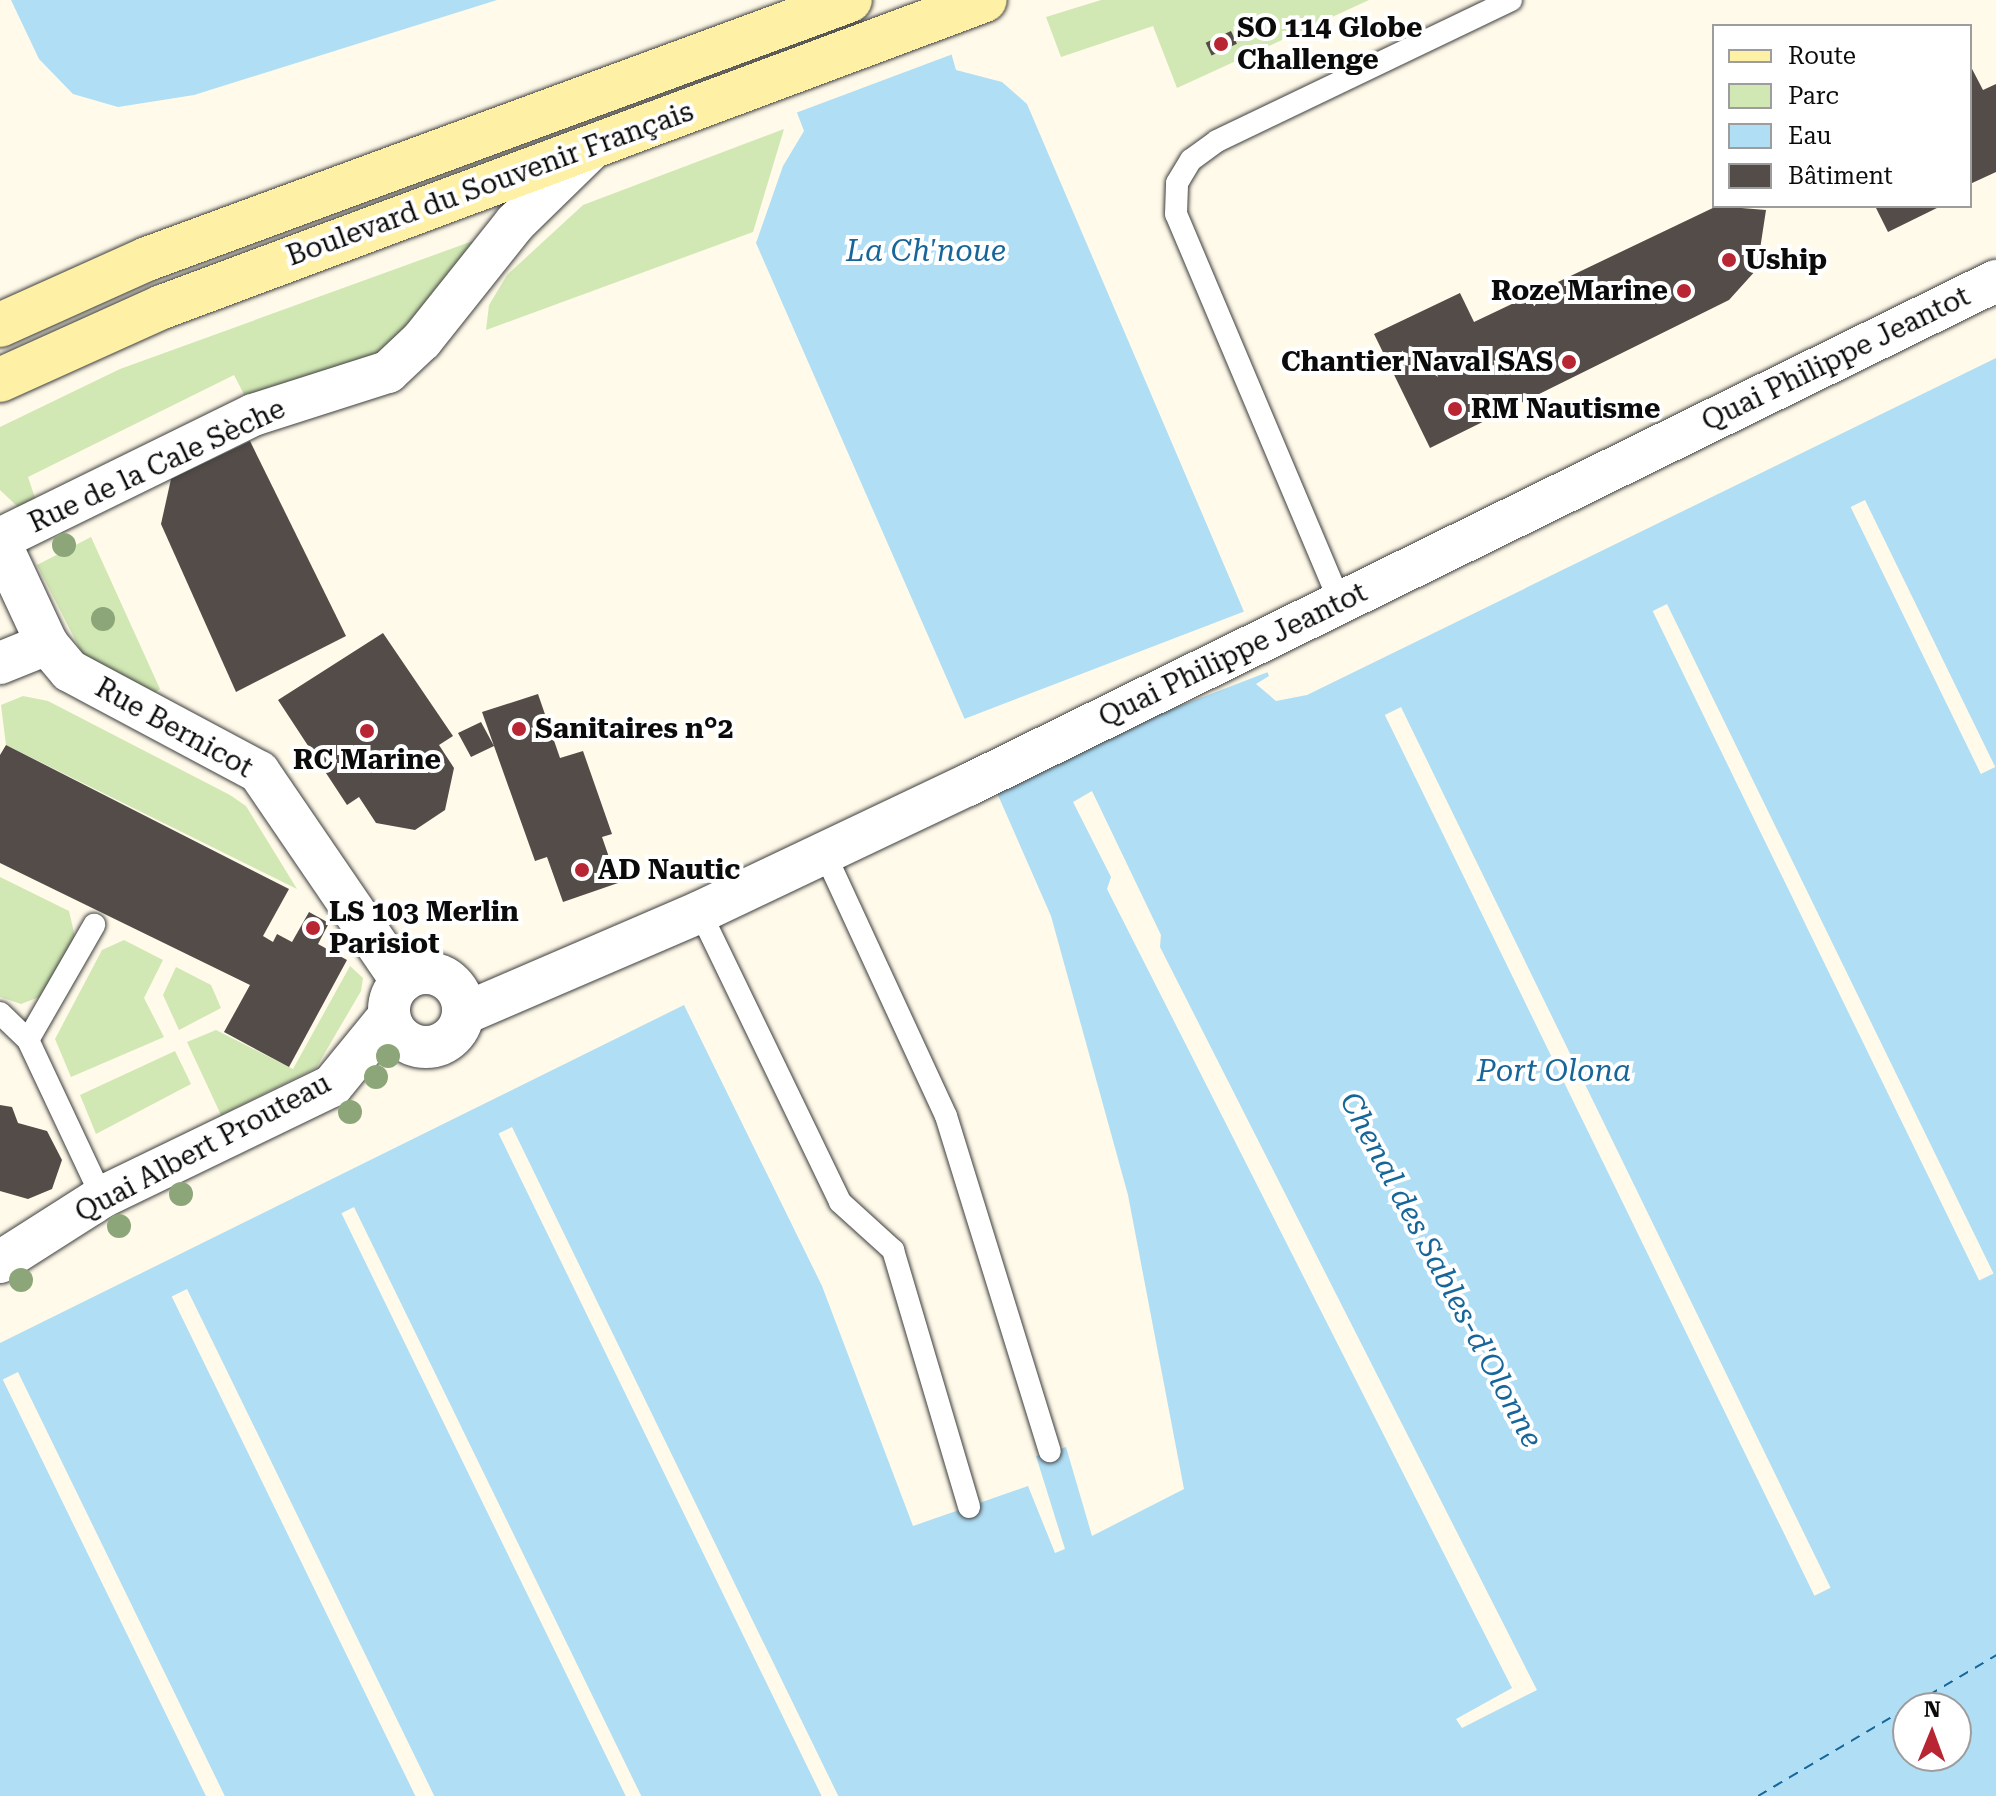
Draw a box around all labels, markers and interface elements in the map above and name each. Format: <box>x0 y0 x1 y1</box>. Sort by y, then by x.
place label: SO 114 Globe Challenge <box>1237 11 1423 77</box>
legend <box>1712 24 1972 208</box>
marker: SO 114 Globe Challenge <box>1212 35 1230 53</box>
text: Route <box>1788 42 1856 70</box>
text: Parc <box>1788 82 1839 110</box>
street label: Boulevard du Souvenir Français <box>282 95 698 273</box>
text: Eau <box>1788 122 1831 150</box>
text: Bâtiment <box>1788 162 1893 190</box>
water label: La Ch'noue <box>846 233 1006 269</box>
place label: Uship <box>1745 243 1827 277</box>
marker: Uship <box>1720 251 1738 269</box>
place label: Roze Marine <box>1491 274 1668 308</box>
street label: Quai Philippe Jeantot <box>1696 279 1976 439</box>
marker: Roze Marine <box>1675 282 1693 300</box>
place label: Chantier Naval SAS <box>1281 345 1553 379</box>
marker: Chantier Naval SAS <box>1560 353 1578 371</box>
street label: Rue de la Cale Sèche <box>23 392 291 540</box>
place label: RM Nautisme <box>1471 392 1660 426</box>
marker: RM Nautisme <box>1446 400 1464 418</box>
street label: Quai Philippe Jeantot <box>1093 575 1373 735</box>
street label: Rue Bernicot <box>89 671 259 785</box>
place label: Sanitaires n°2 <box>535 712 733 746</box>
marker: Sanitaires n°2 <box>510 720 528 738</box>
marker: RC Marine <box>358 722 376 740</box>
place label: RC Marine <box>293 743 441 777</box>
place label: AD Nautic <box>598 853 740 887</box>
marker: AD Nautic <box>573 861 591 879</box>
place label: LS 103 Merlin Parisiot <box>329 895 519 961</box>
marker: LS 103 Merlin Parisiot <box>304 919 322 937</box>
water label: Port Olona <box>1477 1053 1631 1089</box>
street label: Quai Albert Prouteau <box>70 1066 336 1230</box>
water label: Chenal des Sables-d'Olonne <box>1332 1086 1550 1454</box>
north arrow <box>1892 1692 1972 1772</box>
text: N <box>1924 1697 1941 1722</box>

